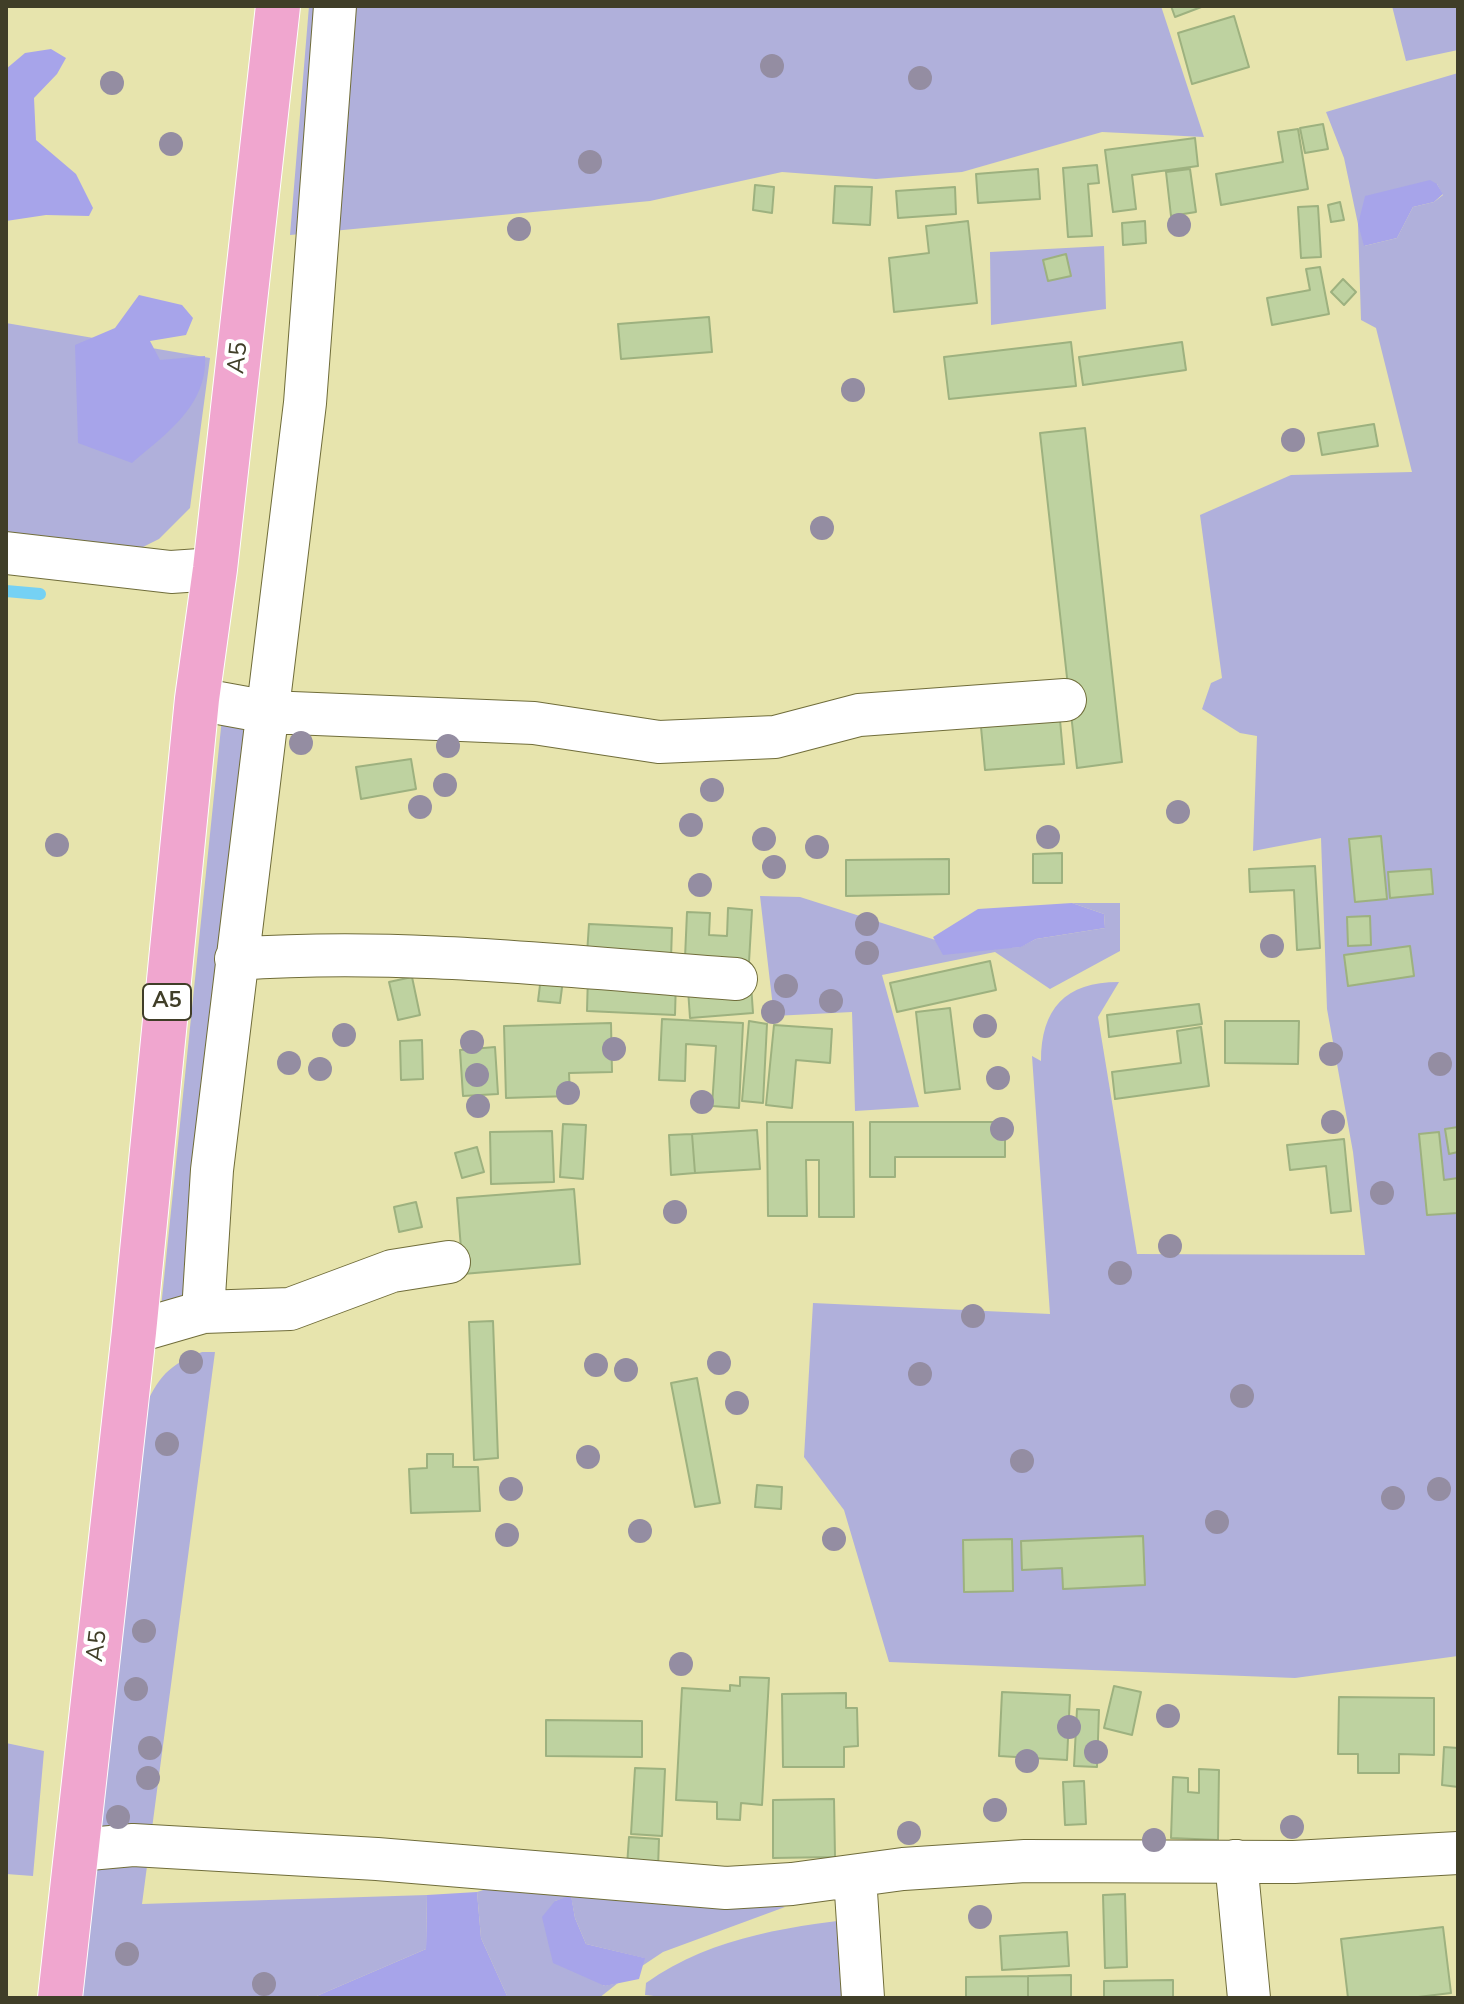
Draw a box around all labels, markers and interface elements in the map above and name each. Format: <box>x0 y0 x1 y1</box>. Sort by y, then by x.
street label: A5 <box>223 341 255 375</box>
road number: A5 <box>143 984 191 1020</box>
street label: A5 <box>82 1628 114 1664</box>

